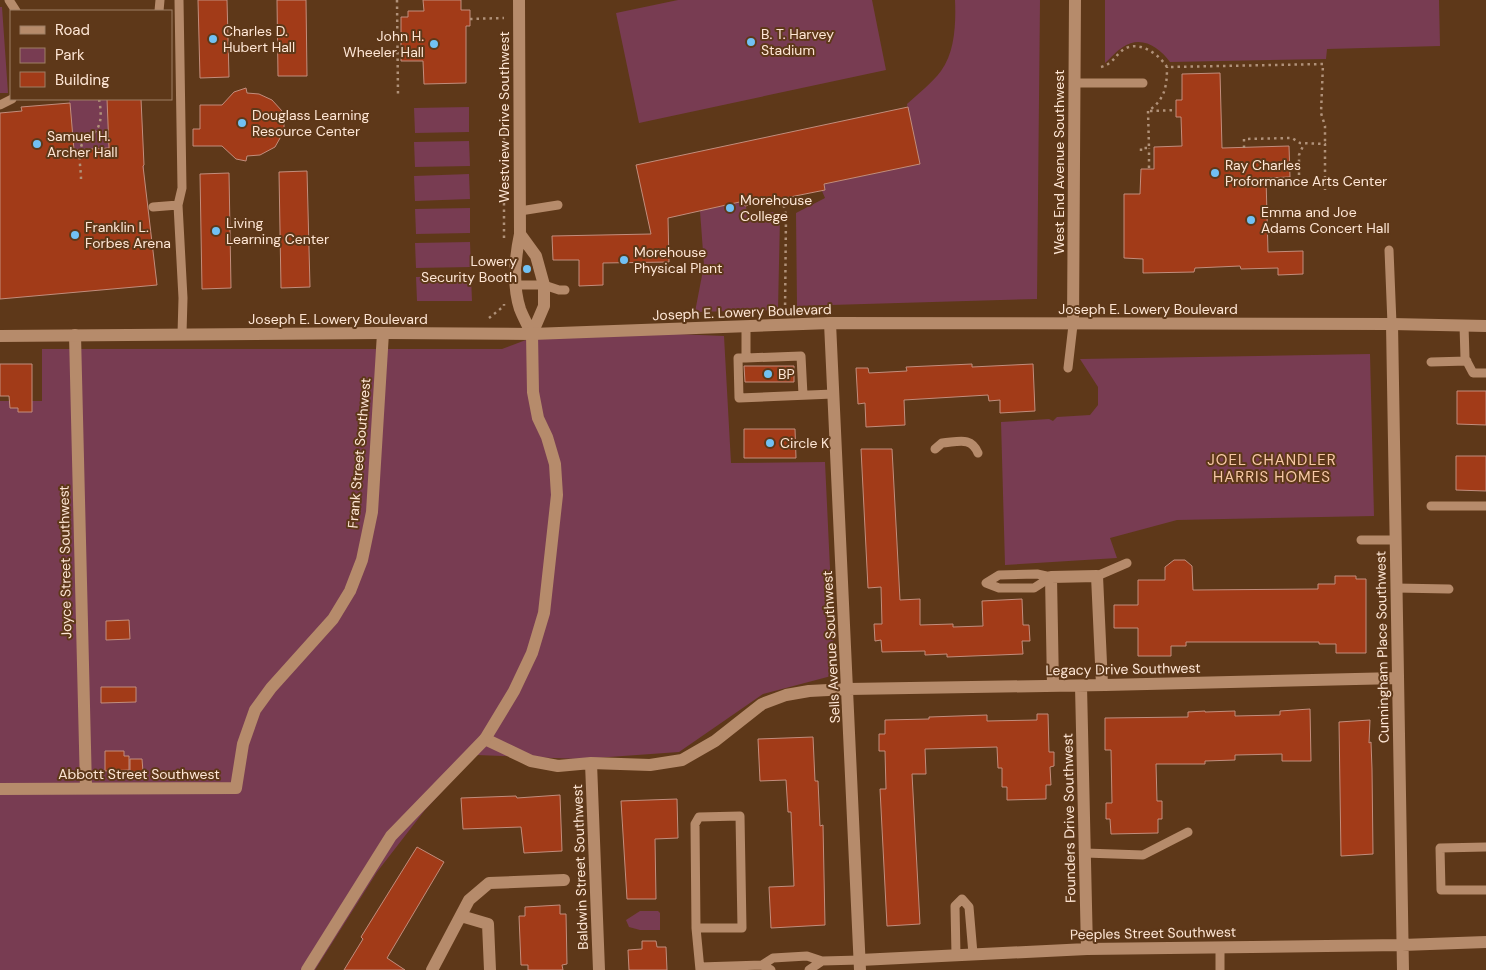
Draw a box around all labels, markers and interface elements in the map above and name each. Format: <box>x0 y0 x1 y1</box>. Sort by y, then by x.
legend <box>10 10 172 100</box>
text: Road <box>55 20 90 40</box>
place label: Charles D. Hubert Hall <box>223 22 295 56</box>
place label: B. T. Harvey Stadium <box>761 25 834 59</box>
place label: John H. Wheeler Hall <box>343 27 424 61</box>
street label: Westview Drive Southwest <box>495 31 513 203</box>
marker: Charles D. Hubert Hall <box>207 33 219 45</box>
marker: B. T. Harvey Stadium <box>745 36 757 48</box>
marker: John H. Wheeler Hall <box>428 38 440 50</box>
text: Park <box>55 45 85 65</box>
street label: West End Avenue Southwest <box>1050 69 1068 255</box>
text: Building <box>55 70 110 90</box>
place label: Douglass Learning Resource Center <box>252 106 370 140</box>
marker: Douglass Learning Resource Center <box>236 117 248 129</box>
place label: Samuel H. Archer Hall <box>47 127 118 161</box>
marker: Samuel H. Archer Hall <box>31 138 43 150</box>
place label: Ray Charles Proformance Arts Center <box>1225 156 1387 190</box>
marker: Ray Charles Proformance Arts Center <box>1209 167 1221 179</box>
place label: Morehouse College <box>740 191 812 225</box>
marker: Morehouse College <box>724 202 736 214</box>
place label: Emma and Joe Adams Concert Hall <box>1261 203 1390 237</box>
place label: Living Learning Center <box>226 214 329 248</box>
marker: Emma and Joe Adams Concert Hall <box>1245 214 1257 226</box>
place label: Franklin L. Forbes Arena <box>85 218 171 252</box>
marker: Living Learning Center <box>210 225 222 237</box>
marker: Franklin L. Forbes Arena <box>69 229 81 241</box>
place label: Morehouse Physical Plant <box>634 243 723 277</box>
place label: Lowery Security Booth <box>421 252 517 286</box>
marker: Morehouse Physical Plant <box>618 254 630 266</box>
marker: Lowery Security Booth <box>521 263 533 275</box>
street label: Joseph E. Lowery Boulevard <box>652 300 832 324</box>
street label: Joseph E. Lowery Boulevard <box>1058 300 1238 318</box>
street label: Joseph E. Lowery Boulevard <box>248 310 428 328</box>
place label: BP <box>778 365 795 383</box>
marker: BP <box>762 368 774 380</box>
street label: Frank Street Southwest <box>343 377 375 529</box>
place label: Circle K <box>780 434 829 452</box>
marker: Circle K <box>764 437 776 449</box>
district label: JOEL CHANDLER HARRIS HOMES <box>1207 450 1337 487</box>
street label: Joyce Street Southwest <box>55 485 75 639</box>
street label: Cunningham Place Southwest <box>1371 551 1393 743</box>
street label: Sells Avenue Southwest <box>818 570 844 724</box>
street label: Legacy Drive Southwest <box>1045 659 1201 679</box>
street label: Founders Drive Southwest <box>1059 733 1079 903</box>
street label: Abbott Street Southwest <box>58 765 220 783</box>
street label: Baldwin Street Southwest <box>568 784 592 950</box>
street label: Peeples Street Southwest <box>1070 923 1236 943</box>

